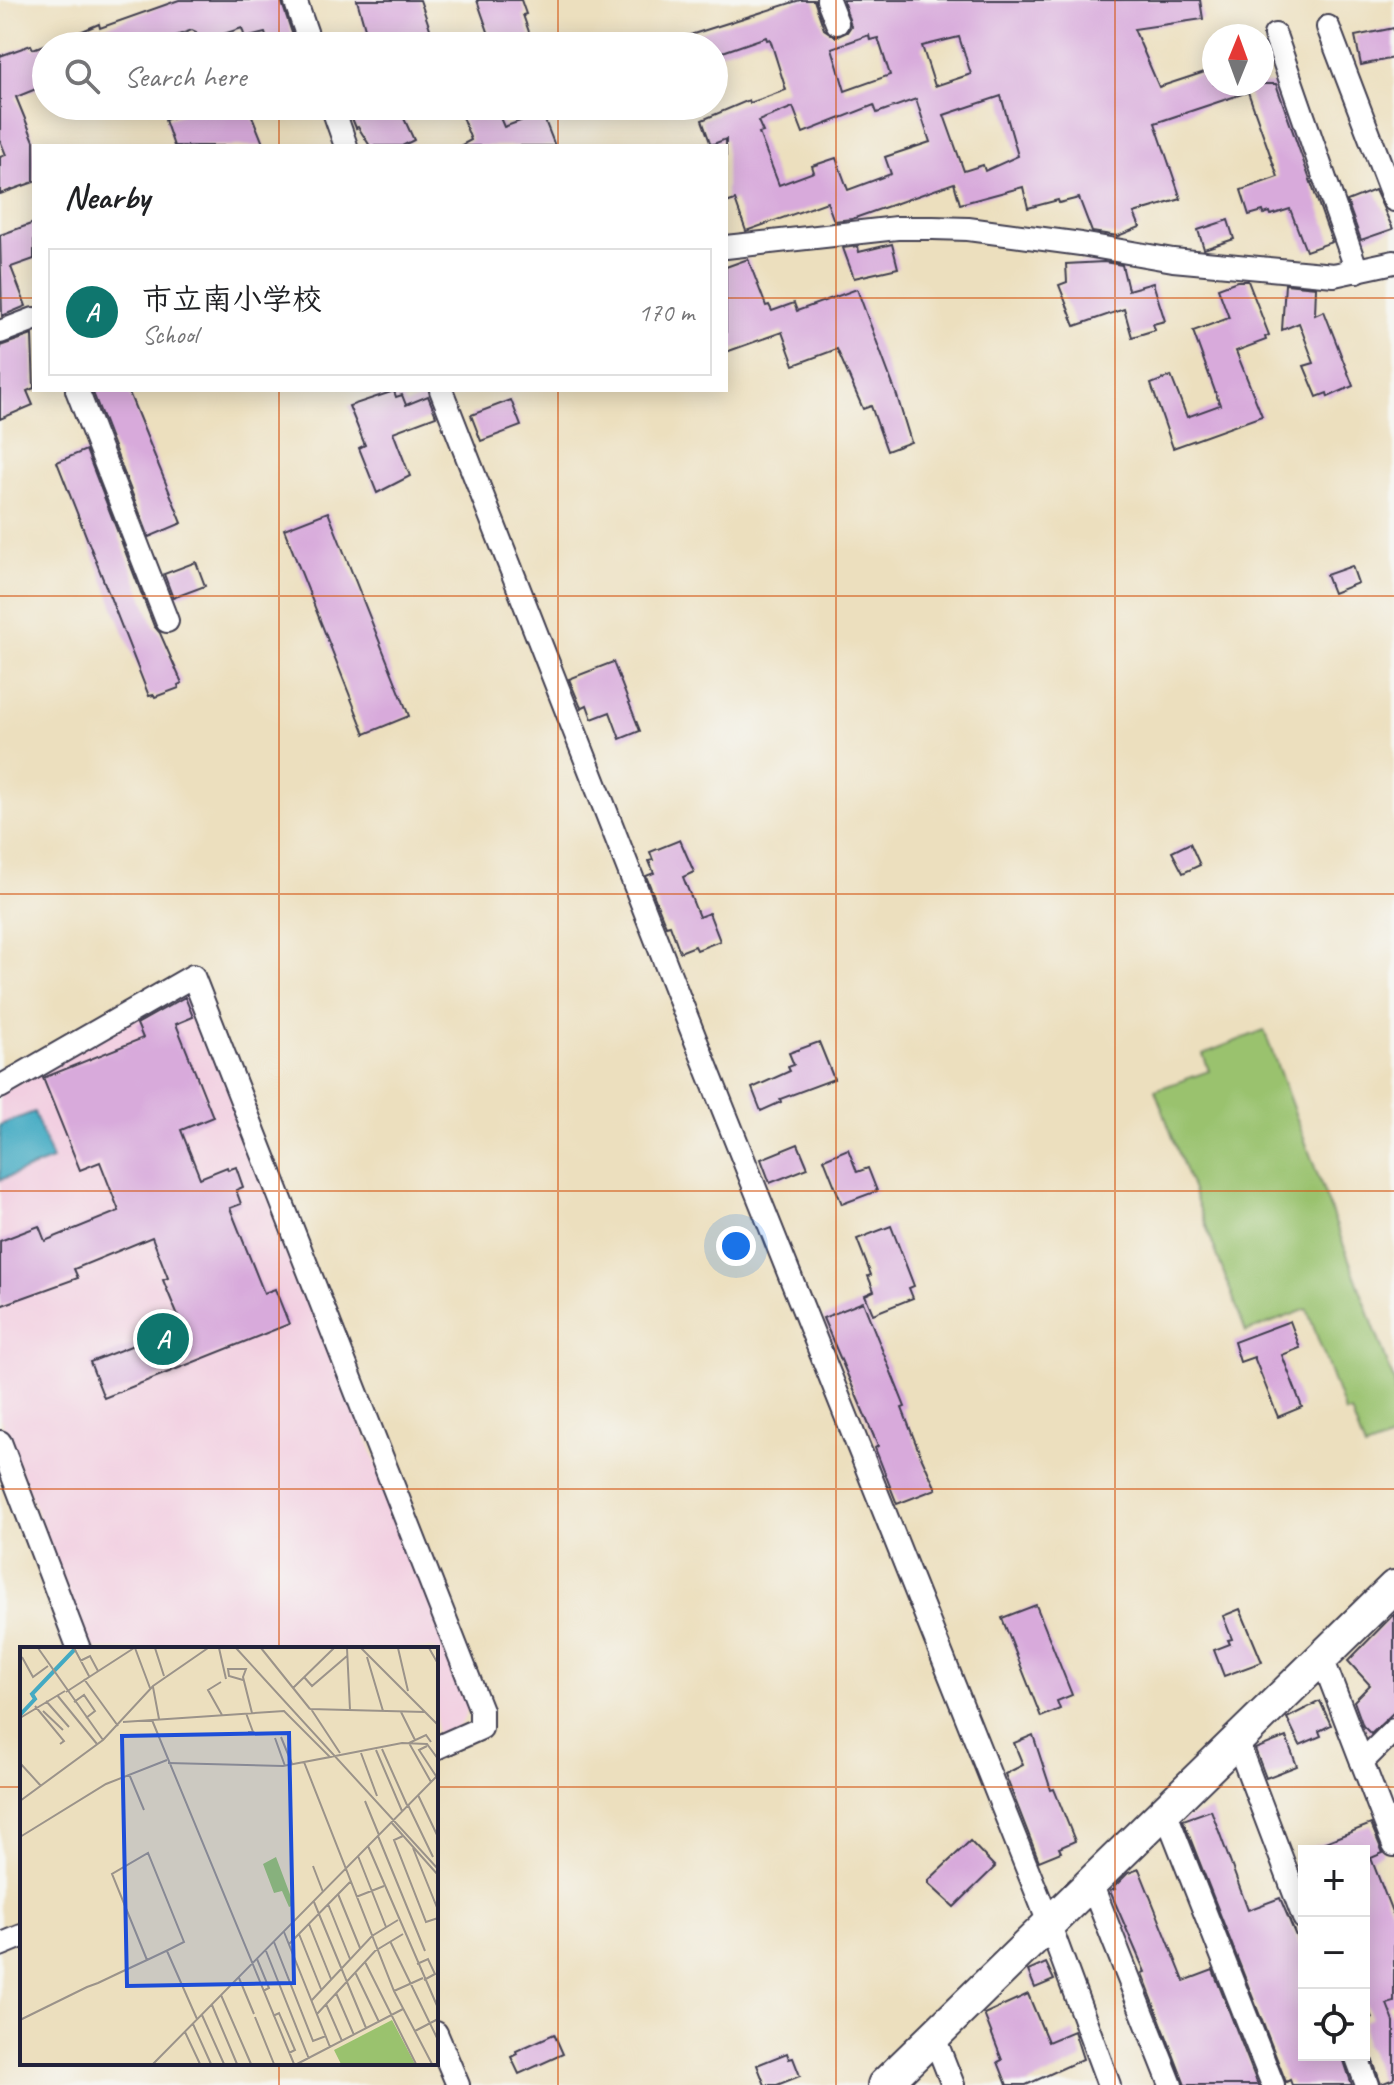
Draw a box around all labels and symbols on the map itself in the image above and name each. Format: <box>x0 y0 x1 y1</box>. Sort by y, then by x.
north arrow <box>1202 24 1274 96</box>
your location <box>716 1226 756 1266</box>
pin: A <box>137 1309 189 1369</box>
inset map <box>20 1647 438 2065</box>

